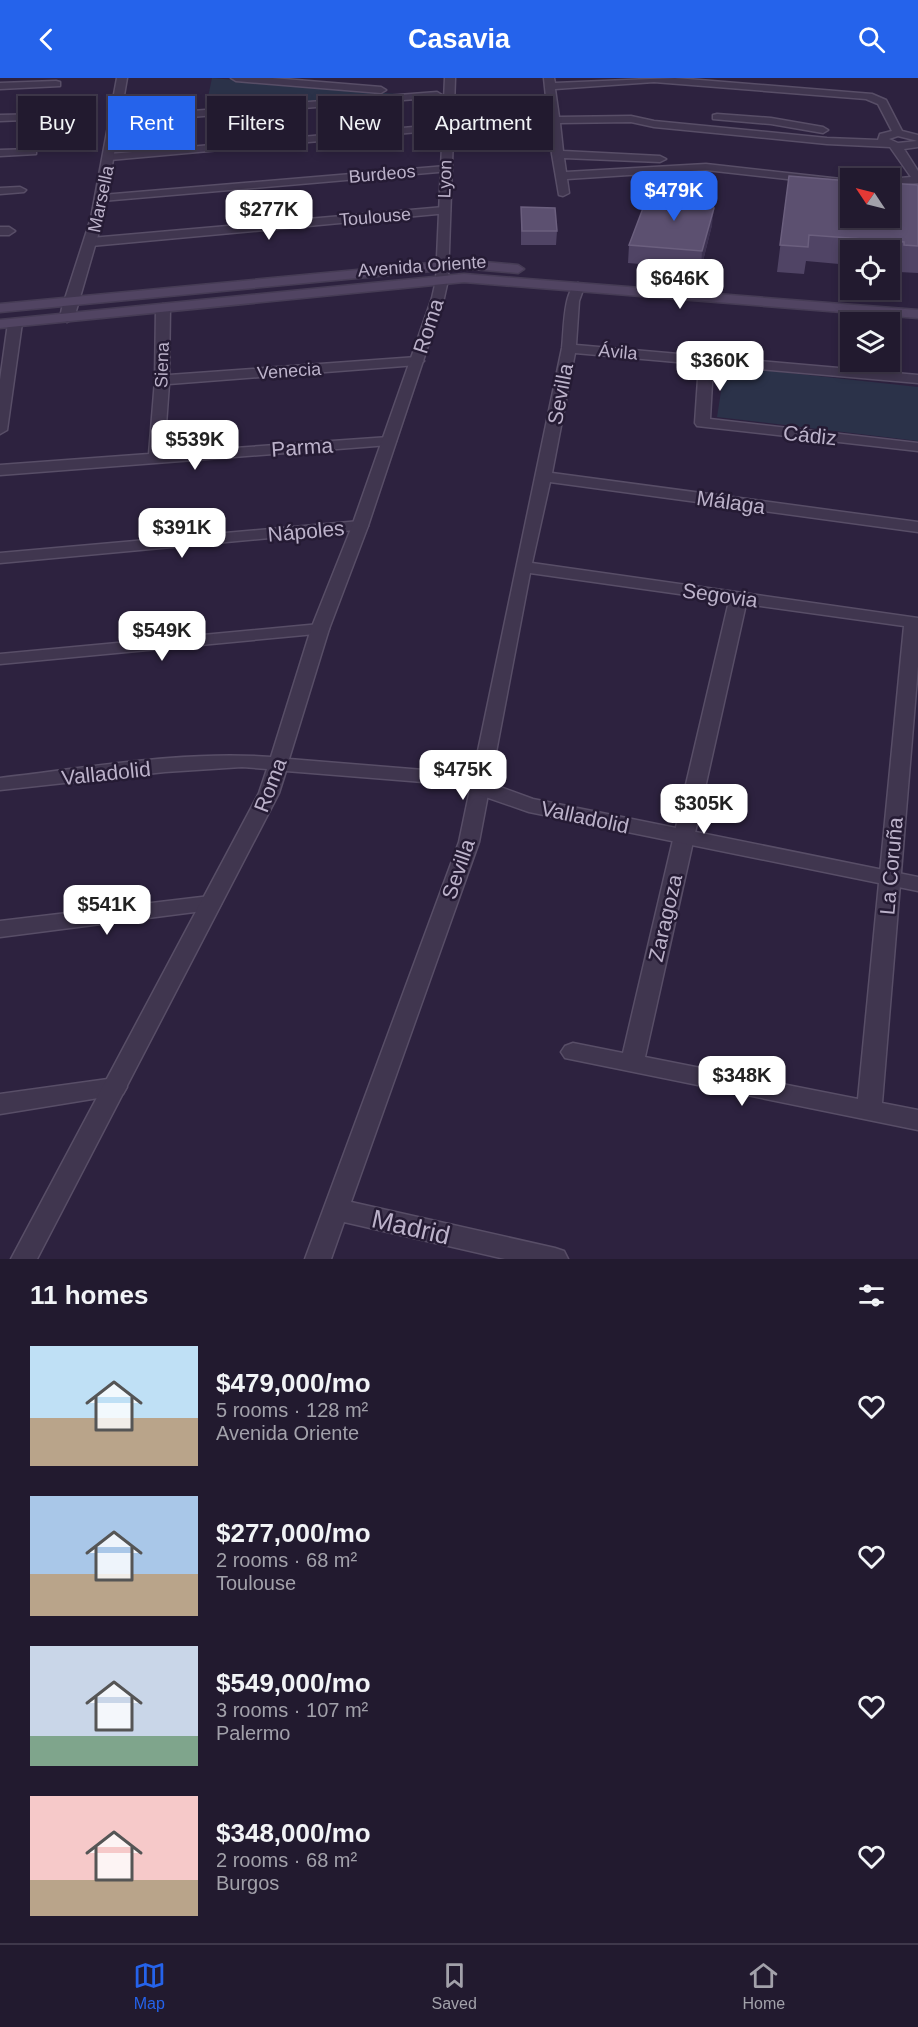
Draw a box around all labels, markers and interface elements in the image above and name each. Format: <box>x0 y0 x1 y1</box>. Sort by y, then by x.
icon: back <box>30 23 63 56</box>
icon: search <box>855 23 888 56</box>
text: Casavia <box>408 24 510 54</box>
chip: Buy <box>18 96 96 150</box>
chip: Rent <box>108 96 195 150</box>
chip: Filters <box>207 96 306 150</box>
chip: New <box>318 96 402 150</box>
chip: Apartment <box>414 96 553 150</box>
street label: Lyon <box>434 159 456 199</box>
street label: Burdeos <box>348 161 416 187</box>
street label: Marsella <box>84 163 118 234</box>
north arrow <box>840 168 900 228</box>
map controls <box>840 168 900 372</box>
pin: $479K <box>632 171 716 222</box>
text: $479K <box>645 179 703 201</box>
pin: $277K <box>227 190 311 241</box>
text: $277K <box>240 198 298 220</box>
street label: Toulouse <box>338 204 412 230</box>
button: locate <box>840 240 900 300</box>
street label: Avenida Oriente <box>357 252 487 280</box>
pin: $646K <box>638 259 722 310</box>
text: $646K <box>651 267 709 289</box>
street label: Roma <box>408 296 448 356</box>
button: layers <box>840 312 900 372</box>
street label: Ávila <box>598 340 639 364</box>
street label: Siena <box>151 341 173 388</box>
pin: $360K <box>678 341 762 392</box>
text: $360K <box>691 349 749 371</box>
street label: Venecia <box>256 359 323 383</box>
street label: Sevilla <box>543 361 577 427</box>
pin: $539K <box>153 420 237 471</box>
street label: Cádiz <box>782 421 838 449</box>
text: $539K <box>166 428 224 450</box>
street label: Parma <box>270 433 334 461</box>
street label: Málaga <box>695 486 767 518</box>
pin: $391K <box>140 508 224 559</box>
text: $391K <box>153 516 211 538</box>
street label: Nápoles <box>267 516 345 546</box>
street label: Segovia <box>681 578 759 612</box>
pin: $549K <box>120 611 204 662</box>
text: $549K <box>133 619 191 641</box>
pin: $475K <box>421 750 505 801</box>
street label: Roma <box>249 754 291 815</box>
street label: Valladolid <box>60 757 152 789</box>
text: $475K <box>434 758 492 780</box>
pin: $305K <box>662 784 746 835</box>
text: $305K <box>675 792 733 814</box>
street label: Valladolid <box>539 796 631 838</box>
street label: La Coruña <box>875 816 907 916</box>
street label: Sevilla <box>437 836 479 902</box>
street label: Zaragoza <box>644 872 686 964</box>
pin: $541K <box>65 885 149 936</box>
text: $541K <box>78 893 136 915</box>
pin: $348K <box>700 1056 784 1107</box>
text: $348K <box>713 1064 771 1086</box>
street label: Madrid <box>369 1203 453 1251</box>
icon: filters <box>855 1279 888 1312</box>
text: 11 homes <box>30 1280 149 1310</box>
text: $479,000/mo <box>216 1368 371 1398</box>
icon: home <box>78 1370 150 1442</box>
icon: heart <box>855 1390 888 1423</box>
text: 5 rooms · 128 m² <box>216 1399 368 1421</box>
text: Avenida Oriente <box>216 1422 359 1444</box>
text: $277,000/mo <box>216 1518 371 1548</box>
icon: home <box>78 1520 150 1592</box>
icon: heart <box>855 1540 888 1573</box>
text: 2 rooms · 68 m² <box>216 1549 357 1571</box>
text: Toulouse <box>216 1572 296 1594</box>
text: $549,000/mo <box>216 1668 371 1698</box>
icon: home <box>78 1670 150 1742</box>
icon: heart <box>855 1690 888 1723</box>
text: 3 rooms · 107 m² <box>216 1699 368 1721</box>
text: Palermo <box>216 1722 290 1744</box>
text: $348,000/mo <box>216 1818 371 1848</box>
icon: home <box>78 1820 150 1892</box>
icon: heart <box>855 1840 888 1873</box>
text: 2 rooms · 68 m² <box>216 1849 357 1871</box>
text: Burgos <box>216 1872 279 1894</box>
tab: Map <box>133 1959 166 2013</box>
tab: Saved <box>431 1959 477 2013</box>
tab: Home <box>742 1959 785 2013</box>

